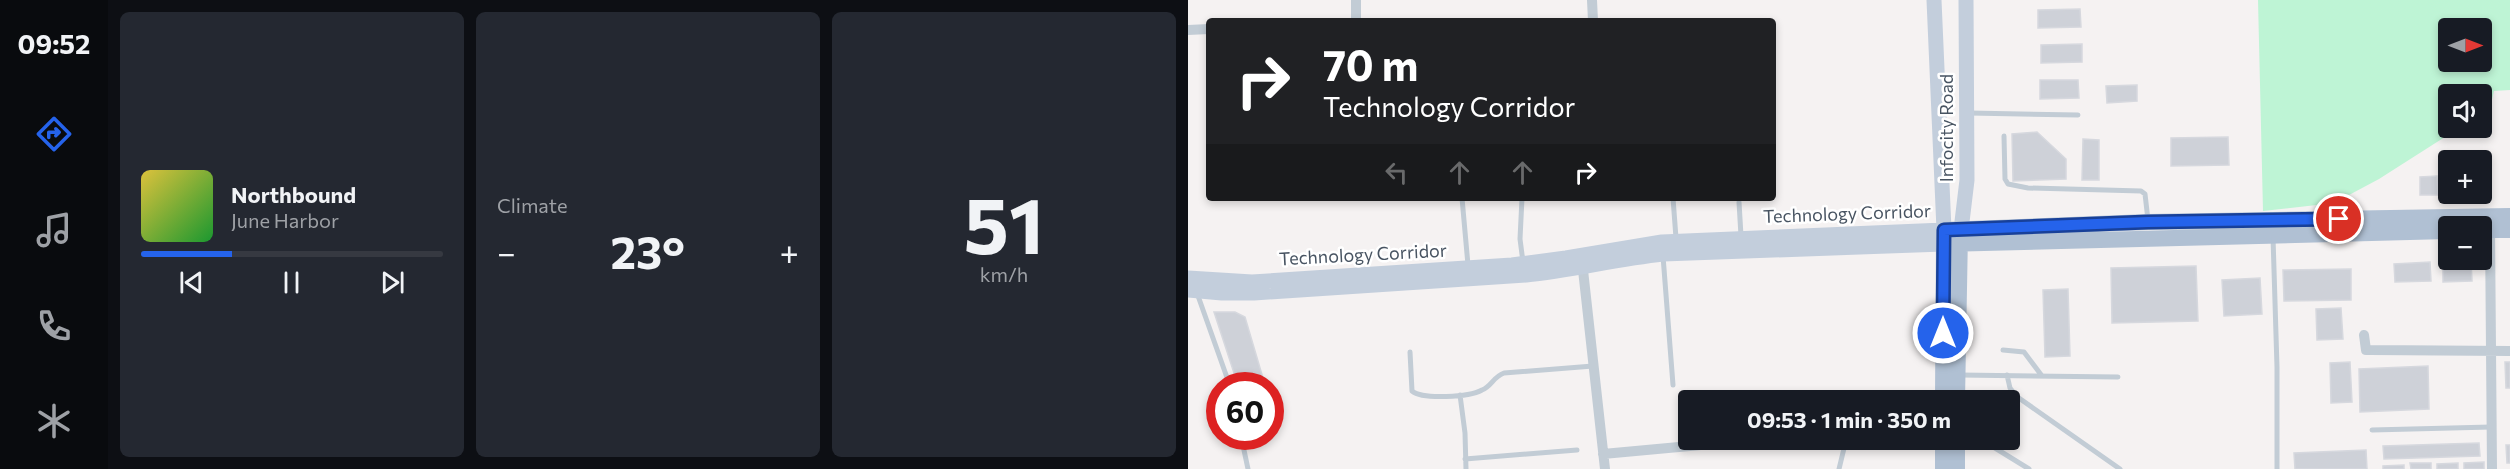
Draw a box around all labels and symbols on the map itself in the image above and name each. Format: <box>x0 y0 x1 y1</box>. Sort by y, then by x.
north arrow <box>2438 18 2492 72</box>
street label: Infocity Road <box>1935 74 1957 182</box>
pin <box>2313 193 2364 244</box>
street label: Technology Corridor <box>1763 199 1931 227</box>
street label: Technology Corridor <box>1278 239 1448 269</box>
position arrow <box>1911 301 1975 365</box>
speed limit sign: 60 <box>1206 372 1284 450</box>

